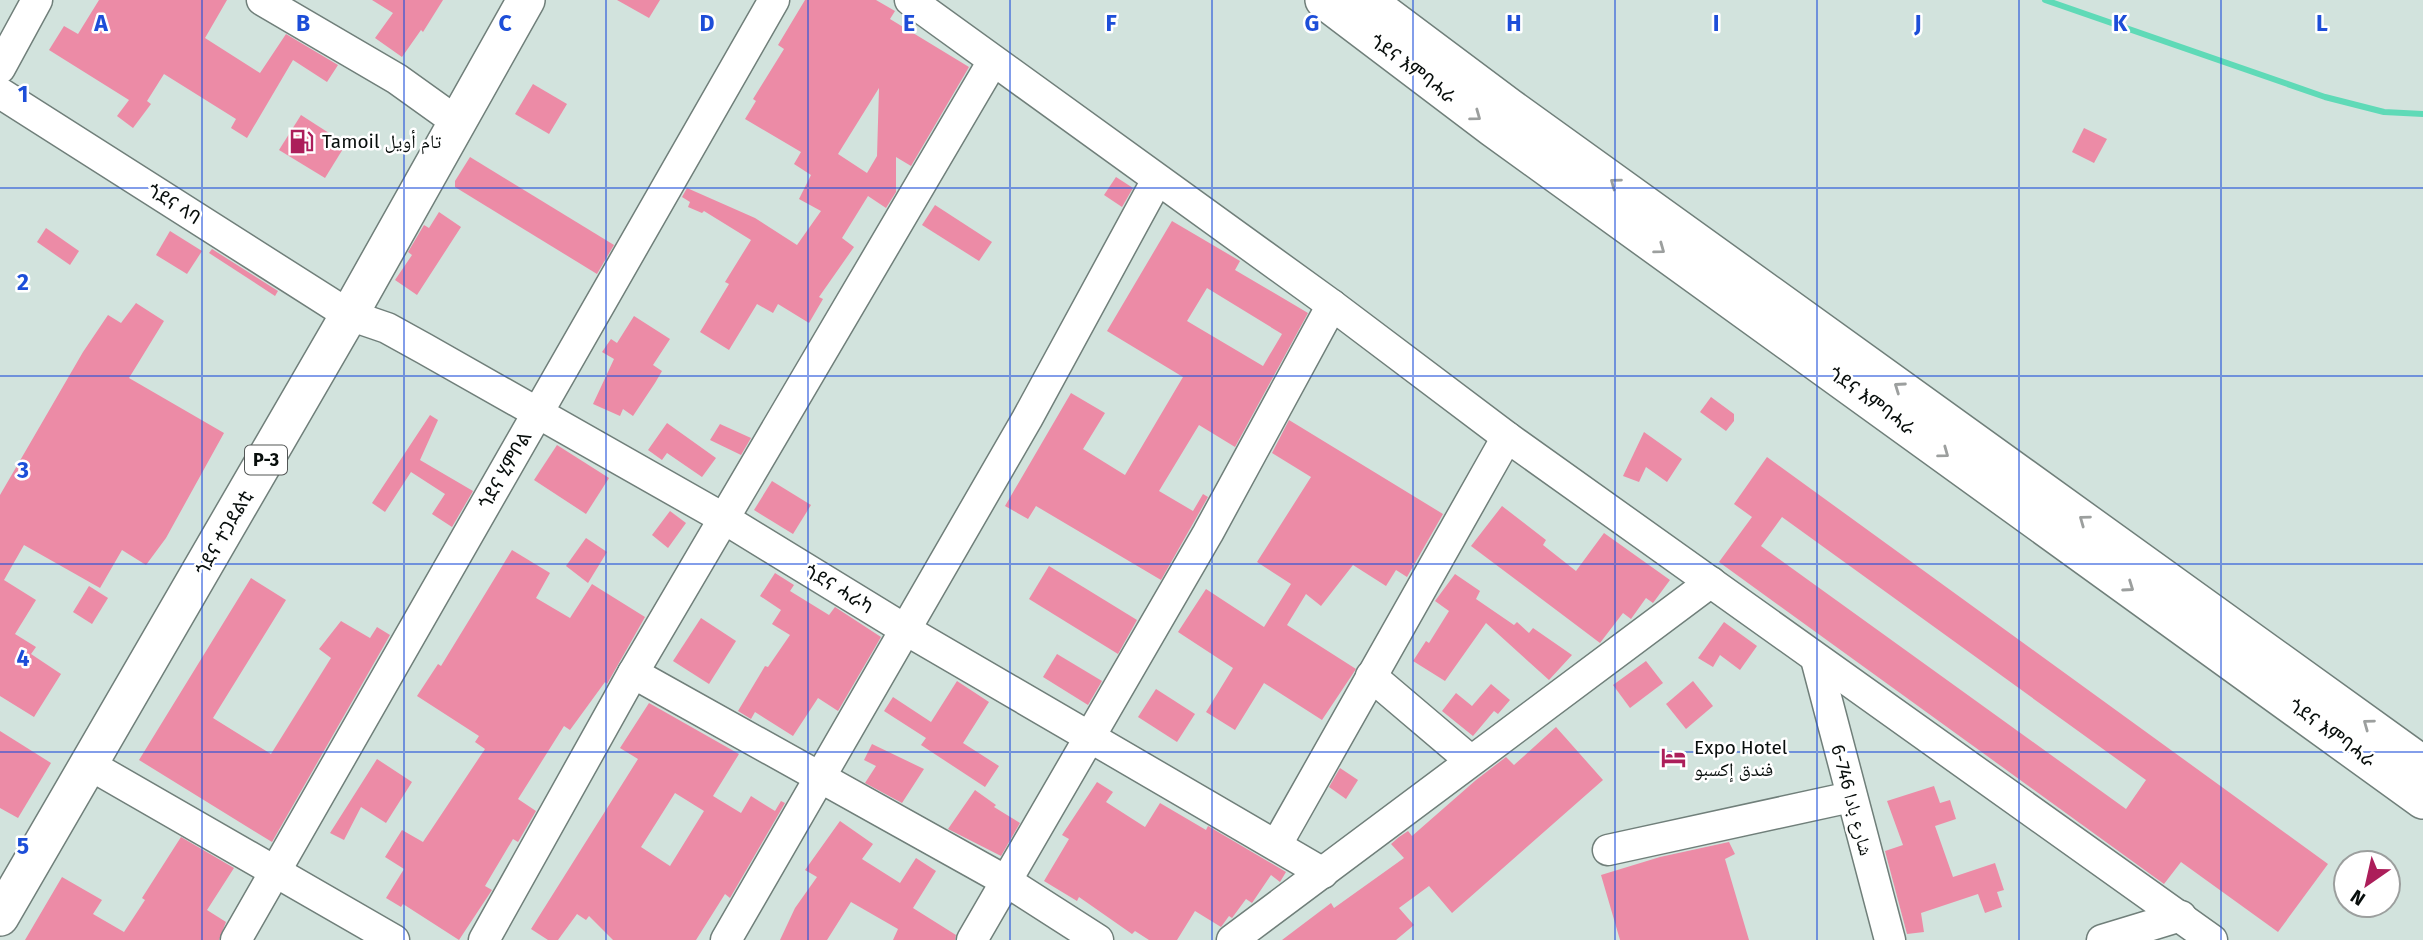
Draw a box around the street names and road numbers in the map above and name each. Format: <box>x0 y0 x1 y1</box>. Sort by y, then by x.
street label: ጎደና እምባሓራ <box>1366 29 1461 109</box>
street label: ጎደና ላባ <box>143 179 205 229</box>
street label: ጎደና እምባሓራ <box>1824 362 1920 440</box>
street label: ጎደና ሂምቦል <box>474 427 537 513</box>
road number: P-3 <box>245 446 287 474</box>
street label: ጎደና ተጋደልቲ <box>191 486 258 579</box>
street label: ጎደና ሓራካ <box>801 560 877 618</box>
street label: ጎደና እምባሓራ <box>2284 694 2380 772</box>
street label: شارع بادا 746-6 <box>1826 742 1878 858</box>

